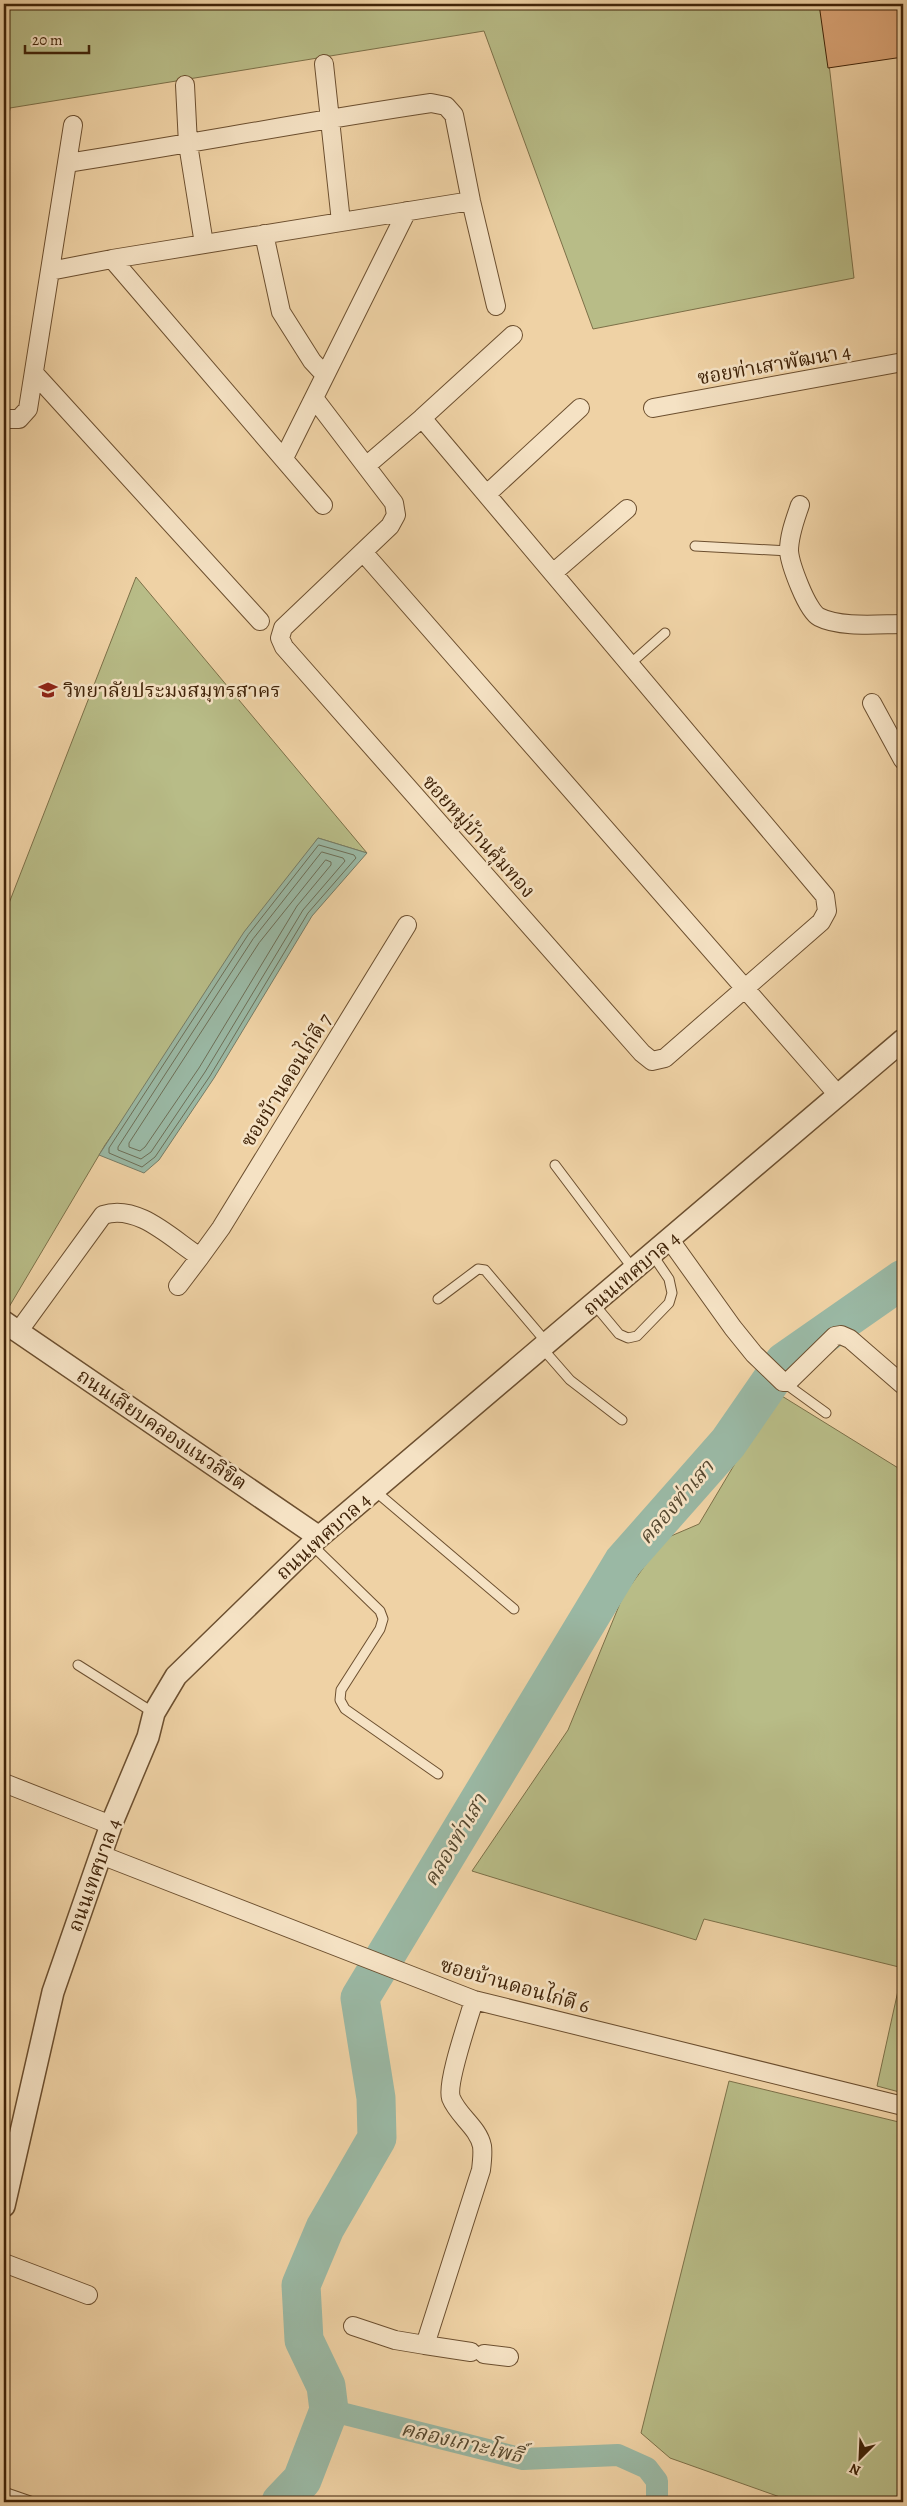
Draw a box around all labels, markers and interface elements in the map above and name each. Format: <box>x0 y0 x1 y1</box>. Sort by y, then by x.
scale bar <box>25 22 89 54</box>
text: 20 m <box>32 30 63 50</box>
street label: ซอยท่าเสาพัฒนา 4 <box>695 338 853 391</box>
place label: วิทยาลัยประมงสมุทรสาคร <box>63 677 280 704</box>
school or university icon: วิทยาลัยประมงสมุทรสาคร <box>37 679 59 701</box>
street label: ซอยหมู่บ้านคุ้มทอง <box>416 769 541 904</box>
street label: ซอยบ้านดอนไก่ดี 7 <box>234 1008 339 1152</box>
street label: ถนนเทศบาล 4 <box>577 1225 686 1322</box>
street label: ถนนเลียบคลองแนวลิขิต <box>71 1362 252 1497</box>
water label: คลองท่าเสา <box>632 1453 721 1550</box>
street label: ถนนเทศบาล 4 <box>270 1487 377 1586</box>
water label: คลองท่าเสา <box>416 1788 494 1891</box>
street label: ถนนเทศบาล 4 <box>61 1815 127 1936</box>
street label: ซอยบ้านดอนไก่ดี 6 <box>437 1951 593 2020</box>
water label: คลองเกาะโพธิ์ <box>398 2413 533 2471</box>
north arrow <box>834 2434 884 2484</box>
text: N <box>846 2459 863 2480</box>

